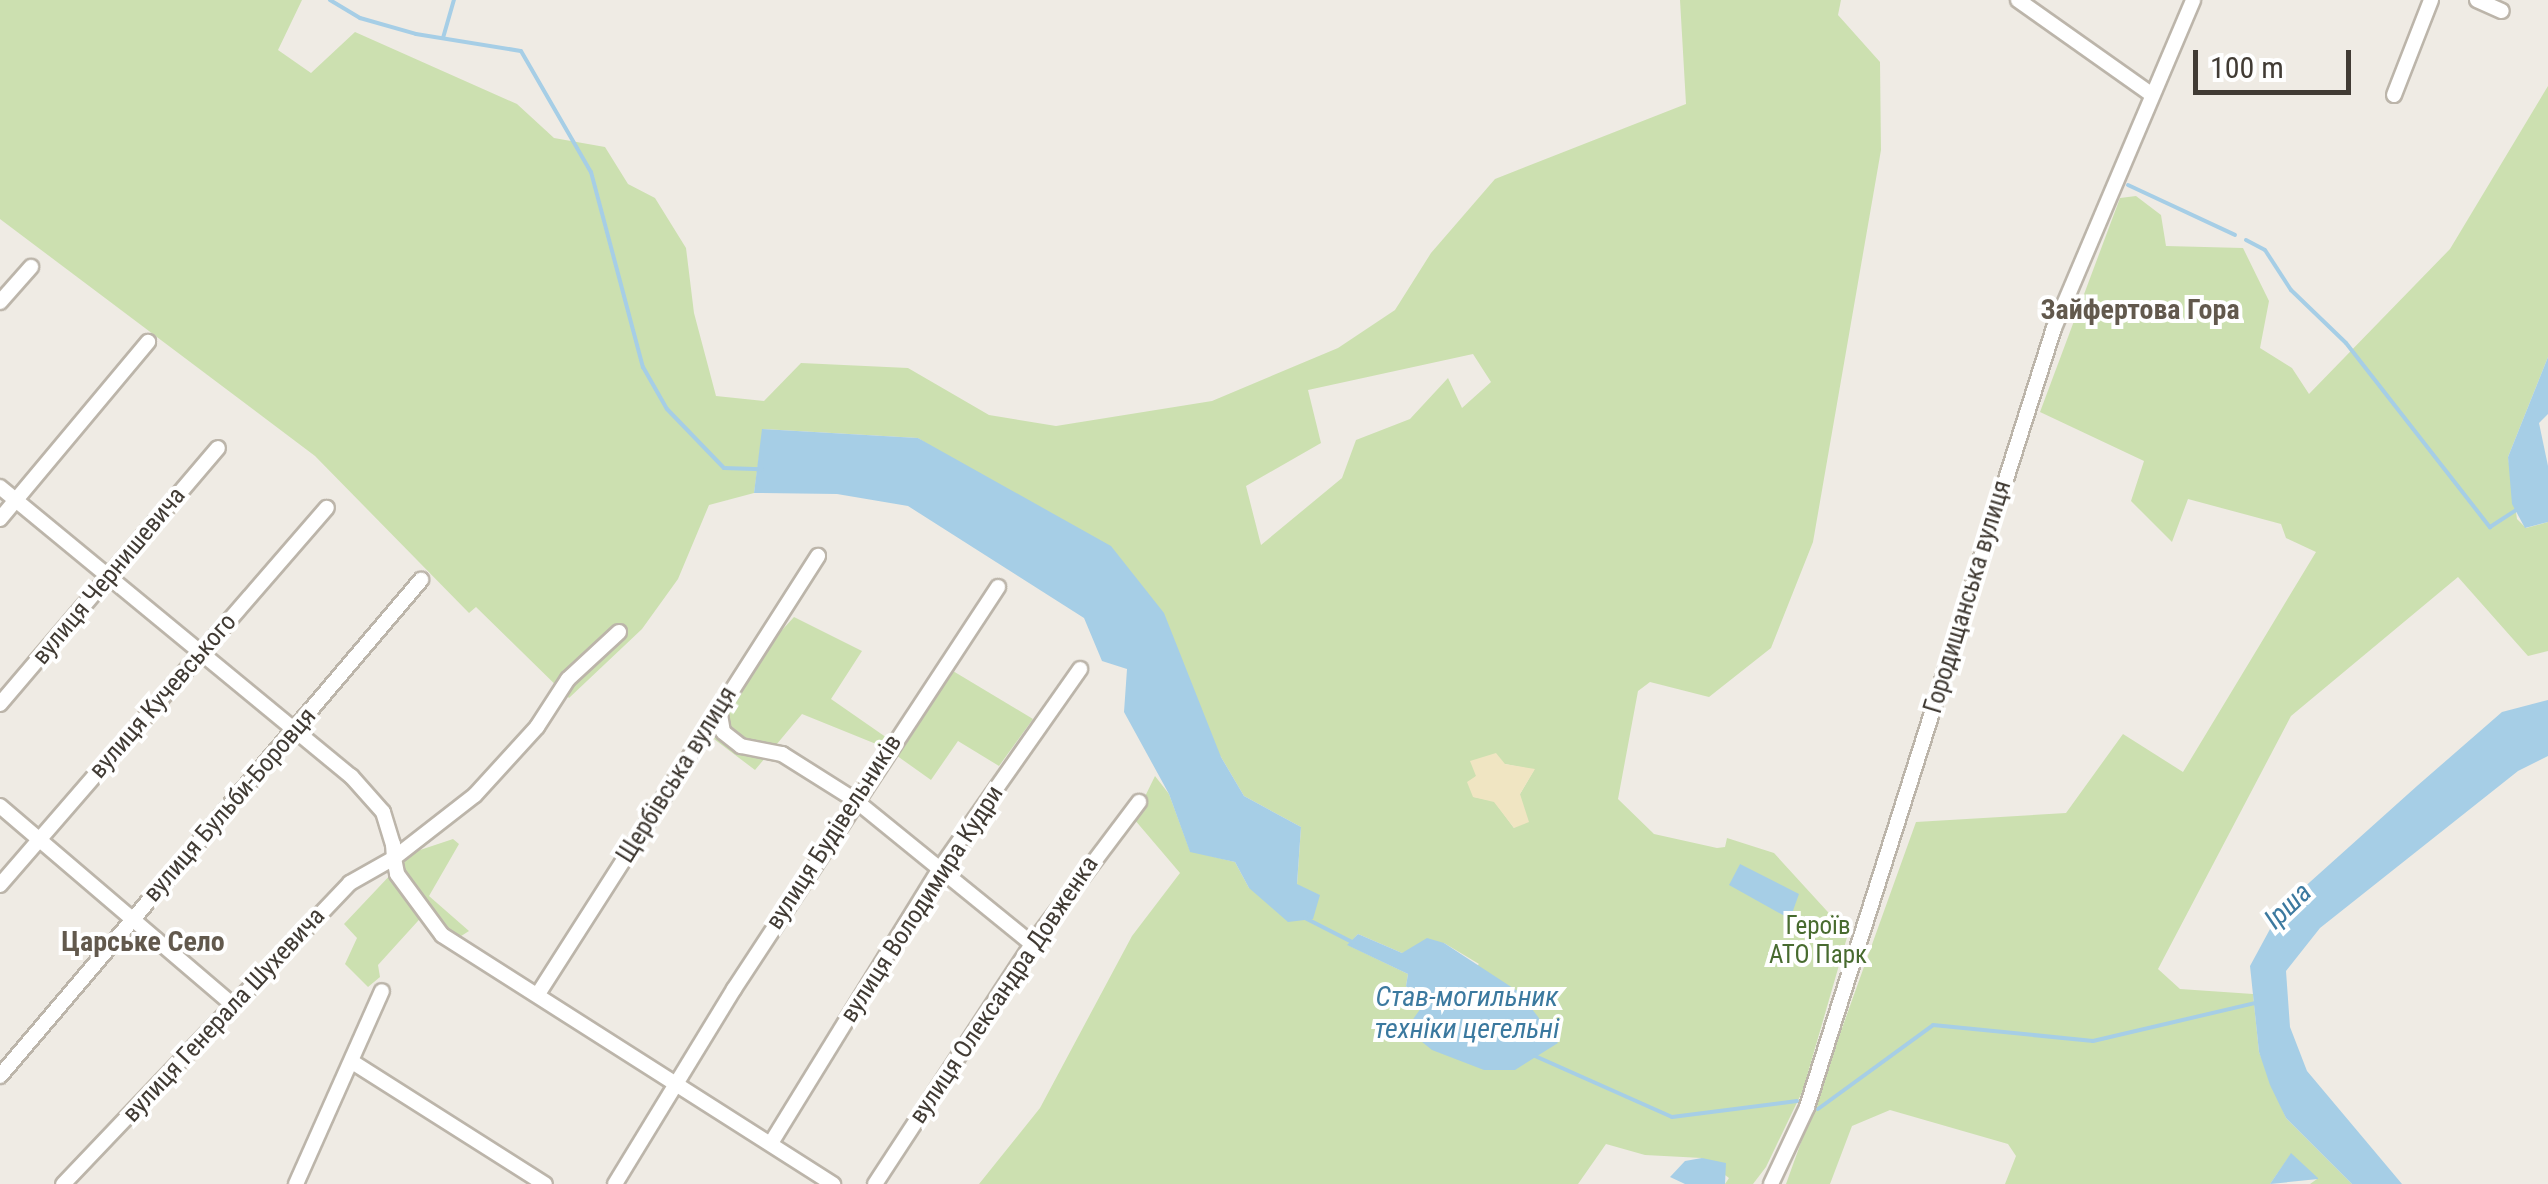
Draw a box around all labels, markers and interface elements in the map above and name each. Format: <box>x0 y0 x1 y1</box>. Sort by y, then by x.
scale bar <box>2198 30 2356 92</box>
text: 100 m <box>2210 50 2284 85</box>
district label: Зайфертова Гора <box>2040 293 2240 327</box>
street label: Городищанська вулиця <box>1918 477 2018 717</box>
street label: вулиця Чернишевича <box>26 481 192 671</box>
street label: вулиця Кучевського <box>83 607 243 785</box>
street label: Щербівська вулиця <box>611 681 743 869</box>
street label: вулиця Бульби-Боровця <box>138 702 322 908</box>
street label: вулиця Будівельників <box>760 729 908 935</box>
street label: вулиця Володимира Кудри <box>834 780 1010 1028</box>
street label: вулиця Олександра Довженка <box>903 851 1105 1129</box>
water label: Ірша <box>2258 876 2318 936</box>
street label: вулиця Генерала Шухевича <box>117 902 331 1128</box>
park label: Героїв АТО Парк <box>1769 912 1867 971</box>
district label: Царське Село <box>61 925 225 959</box>
water label: Став-могильник техніки цегельні <box>1375 980 1559 1046</box>

